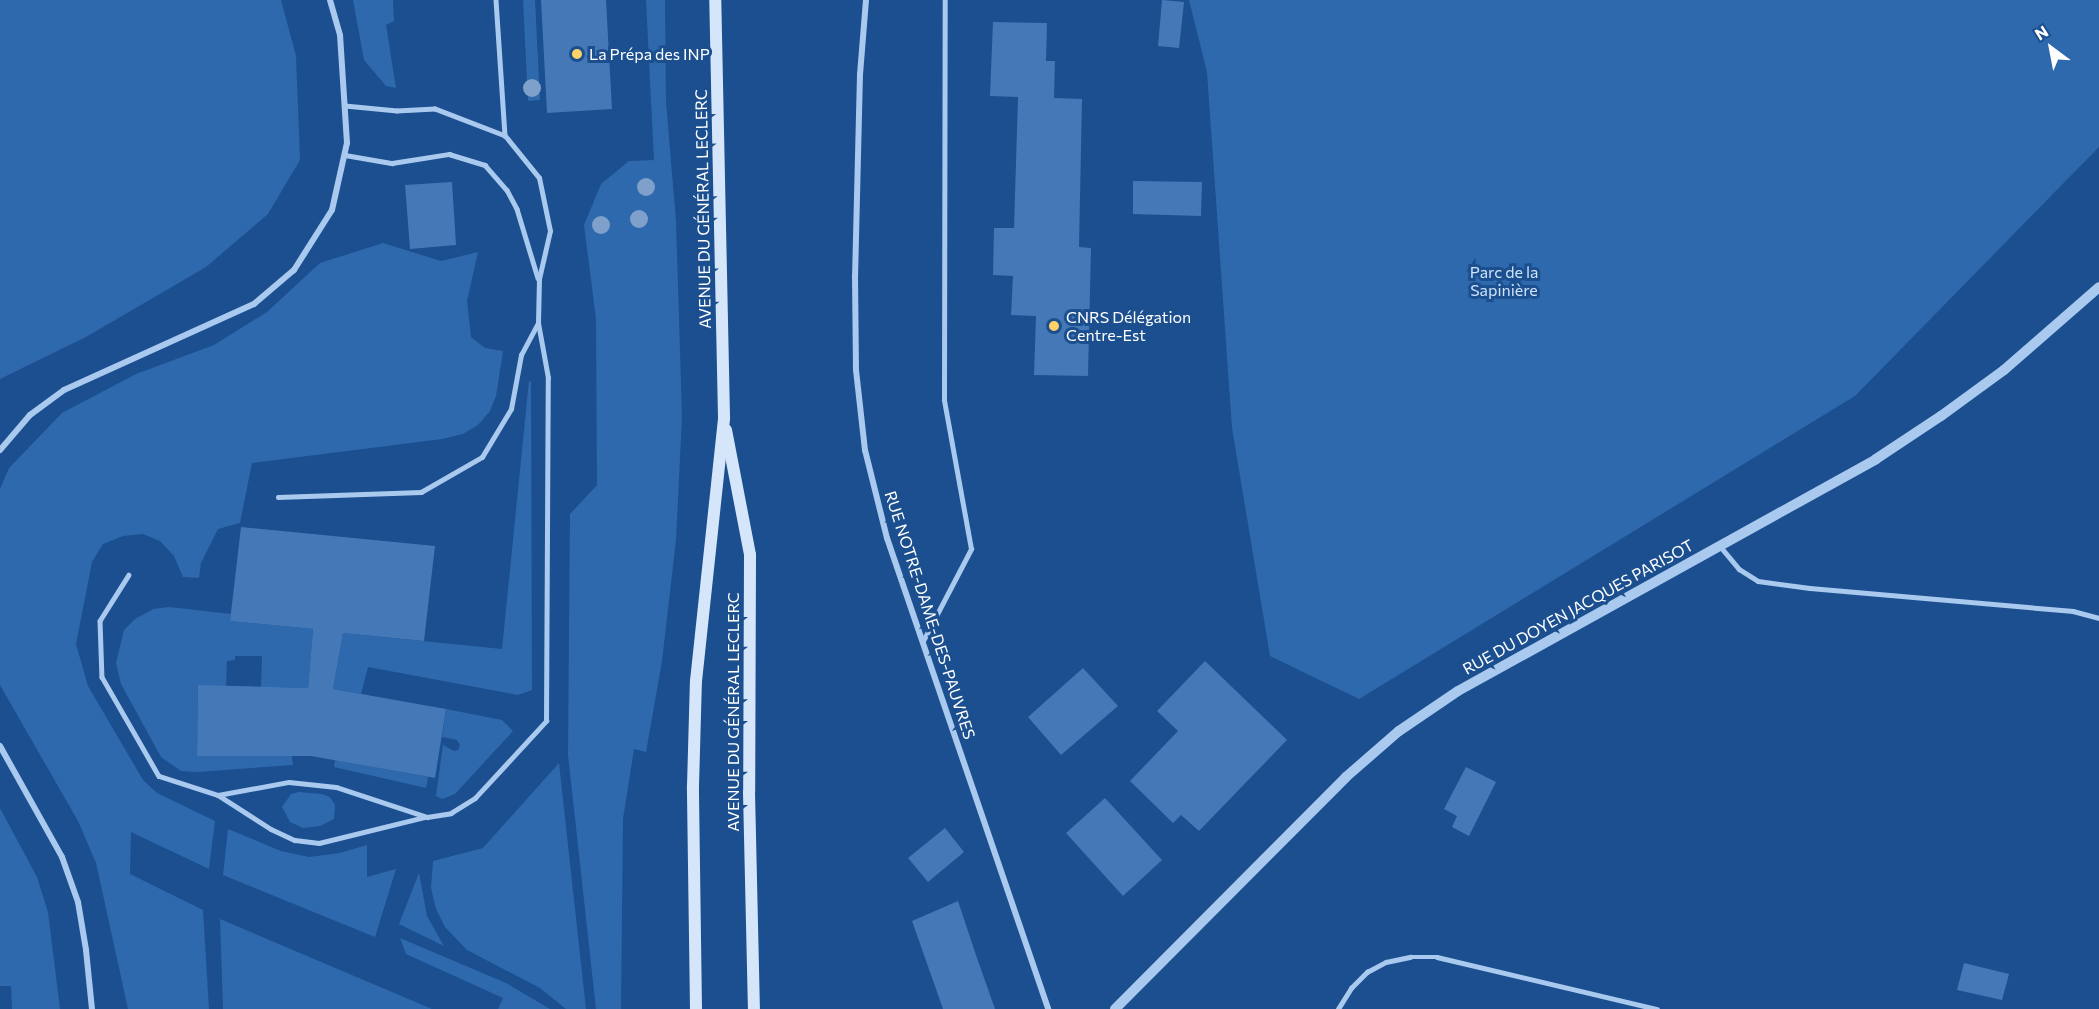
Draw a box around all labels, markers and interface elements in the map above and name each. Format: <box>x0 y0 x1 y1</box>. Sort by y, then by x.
north arrow <box>2021 18 2081 78</box>
text: N <box>2031 21 2051 44</box>
place label: La Prépa des INP <box>589 44 710 64</box>
marker: La Prépa des INP <box>570 47 584 61</box>
street label: AVENUE DU GÉNÉRAL LECLERC <box>691 89 715 329</box>
park label: Parc de la Sapinière <box>1470 262 1538 300</box>
place label: CNRS Délégation Centre-Est <box>1066 307 1191 345</box>
marker: CNRS Délégation Centre-Est <box>1047 319 1061 333</box>
street label: RUE NOTRE-DAME-DES-PAUVRES <box>881 488 979 742</box>
street label: RUE DU DOYEN JACQUES PARISOT <box>1459 535 1697 679</box>
street label: AVENUE DU GÉNÉRAL LECLERC <box>723 592 743 832</box>

